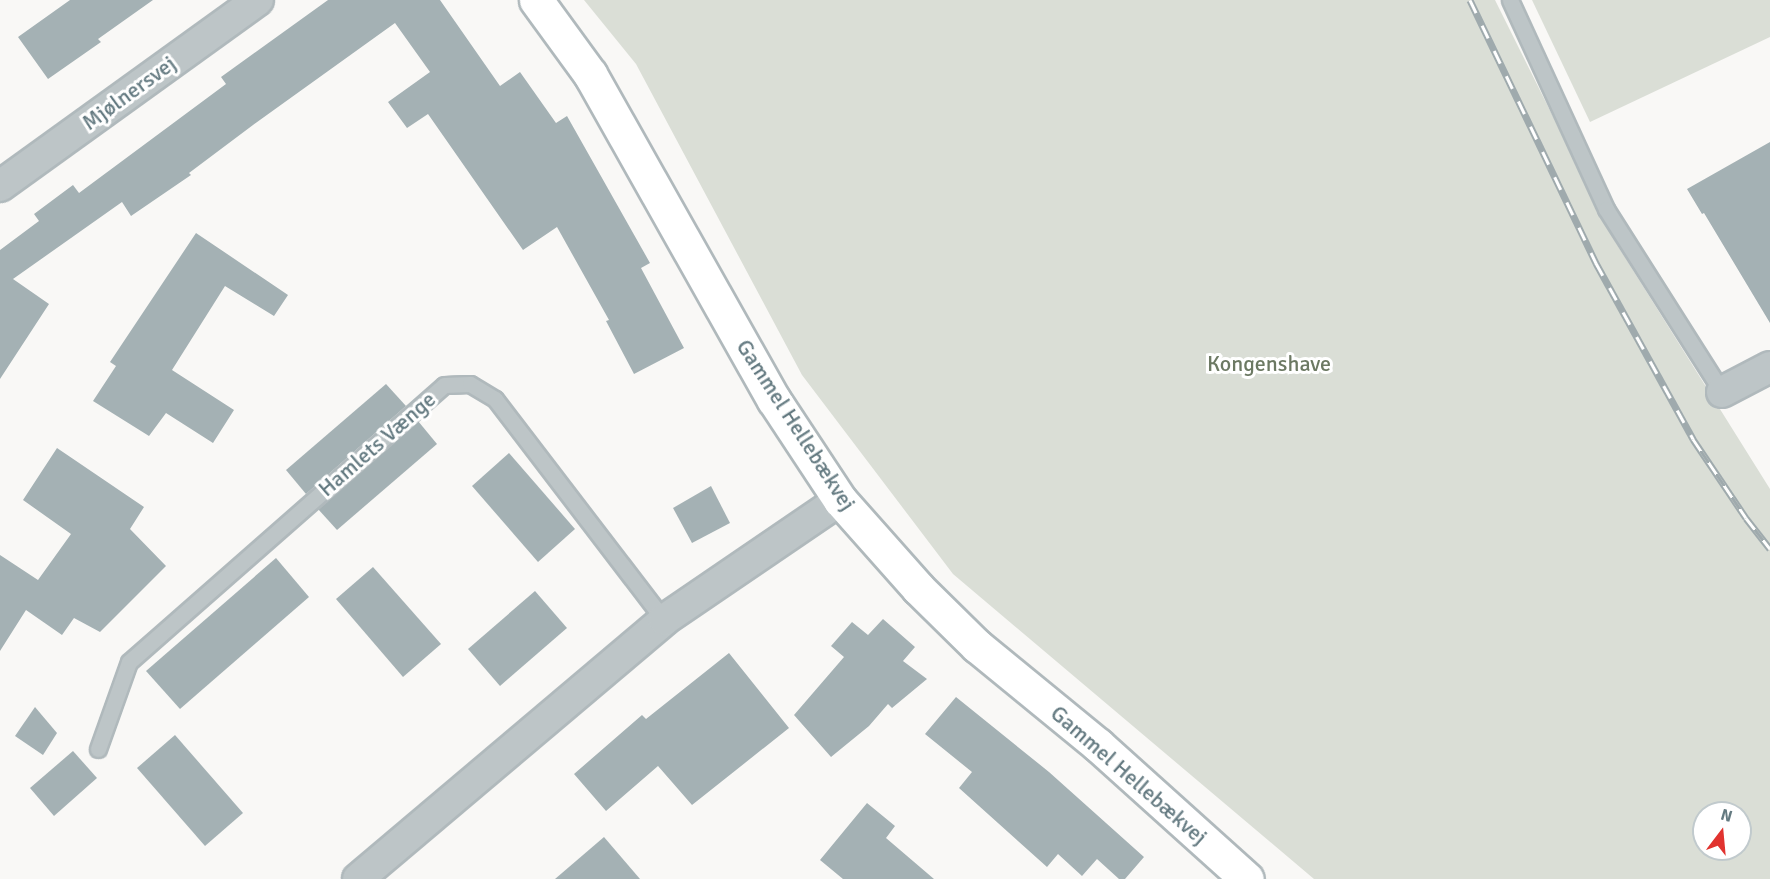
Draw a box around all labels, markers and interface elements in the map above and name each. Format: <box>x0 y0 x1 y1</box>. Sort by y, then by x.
street label: Mjølnersvej <box>77 50 181 136</box>
street label: Gammel Hellebækvej <box>731 335 861 515</box>
park label: Kongenshave <box>1207 351 1331 377</box>
street label: Hamlets Vænge <box>313 386 441 502</box>
street label: Gammel Hellebækvej <box>1045 700 1213 850</box>
north arrow <box>1692 801 1752 861</box>
text: N <box>1718 804 1735 827</box>

